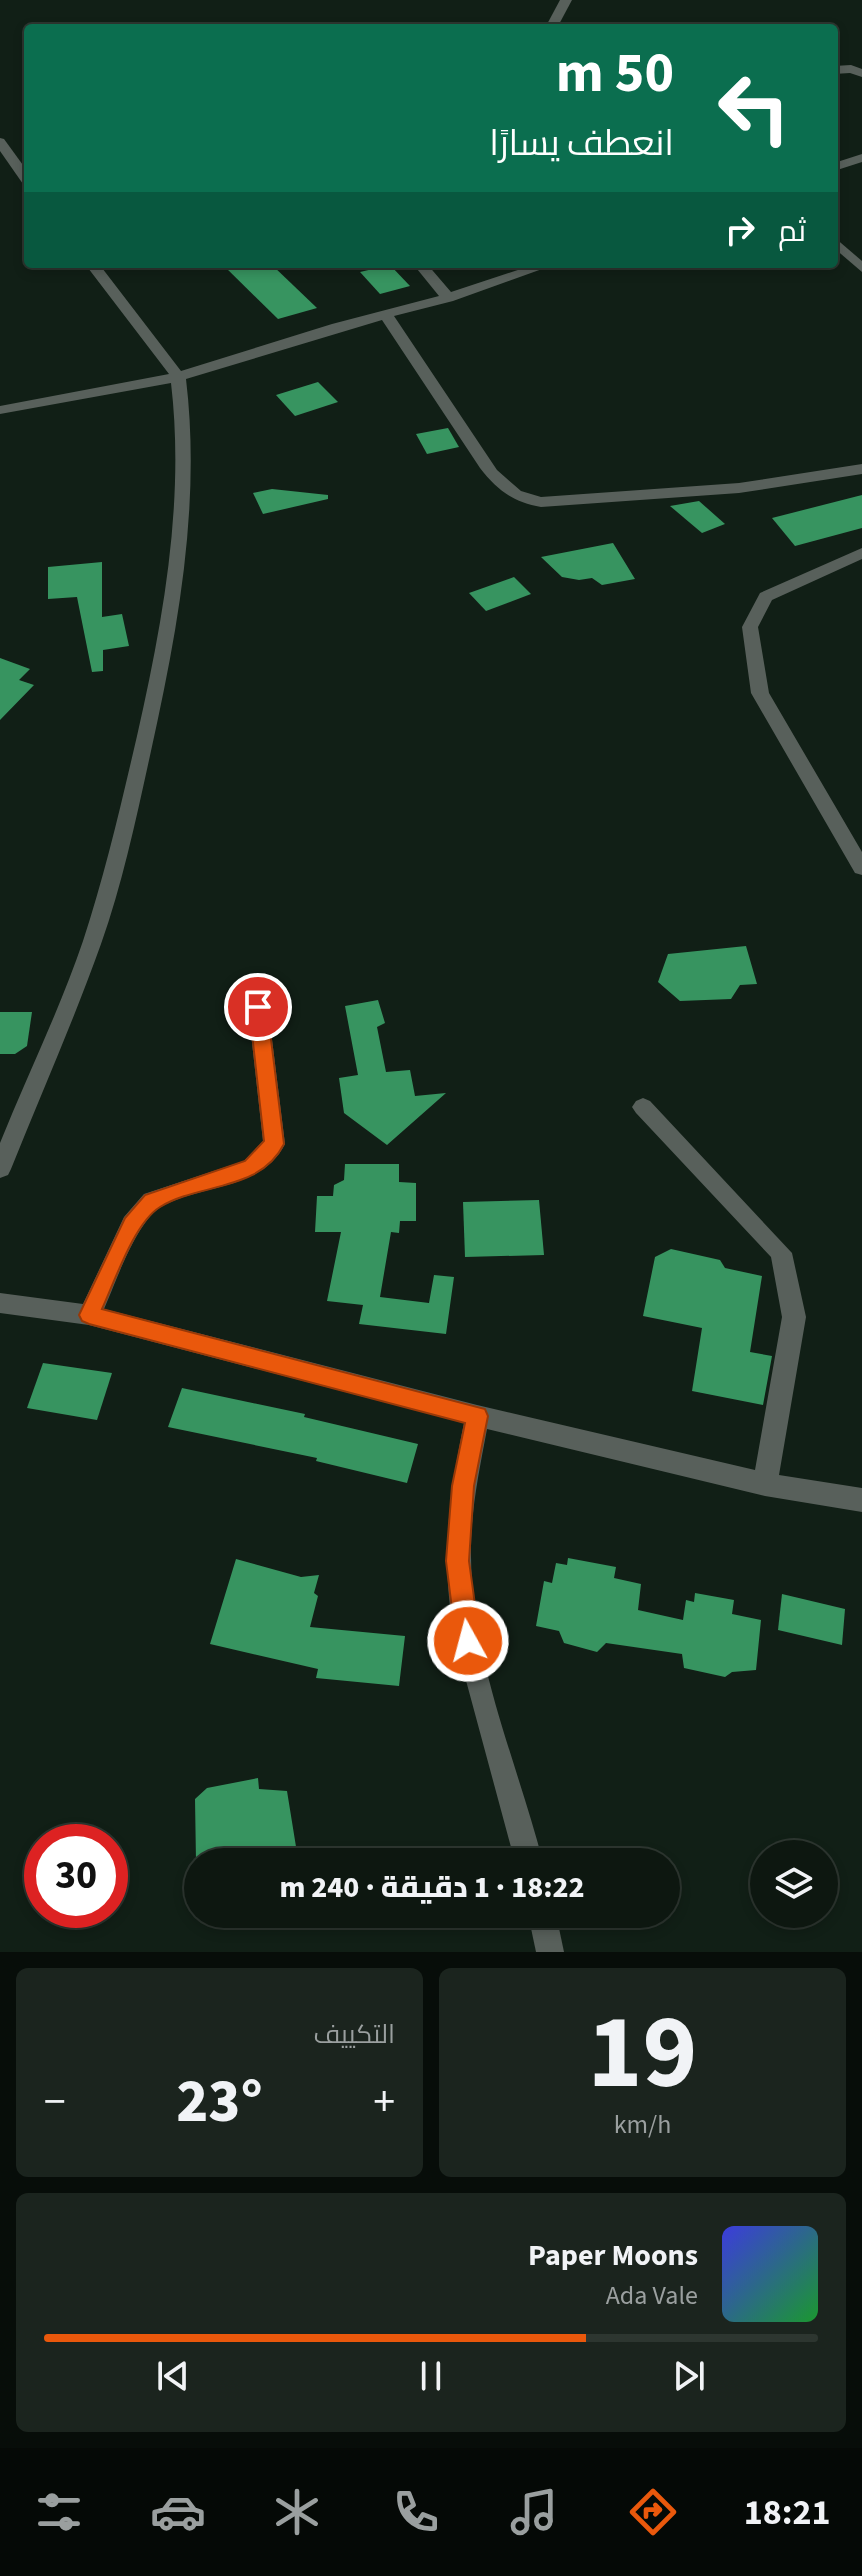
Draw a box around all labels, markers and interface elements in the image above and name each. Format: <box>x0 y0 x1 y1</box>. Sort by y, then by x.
text: 50 m <box>556 34 674 113</box>
icon: left <box>702 56 806 160</box>
text: انعطف يسارًا <box>489 118 674 169</box>
icon: right <box>718 208 762 252</box>
text: ثم <box>778 210 806 253</box>
pin <box>224 973 292 1041</box>
icon: arrive <box>236 985 280 1029</box>
position arrow <box>426 1599 510 1683</box>
speed limit sign: 30 <box>24 1824 128 1928</box>
map controls <box>750 1840 838 1928</box>
button: layers <box>750 1840 838 1928</box>
text: 18:22 · 1 دقيقة · 240 m <box>279 1866 585 1909</box>
text: 19 <box>588 1980 697 2128</box>
text: التكييف <box>313 2016 395 2053</box>
text: 23° <box>176 2060 263 2145</box>
text: − <box>44 2071 66 2134</box>
text: + <box>373 2071 395 2134</box>
text: km/h <box>614 2106 671 2143</box>
text: Paper Moons <box>528 2234 698 2277</box>
text: Ada Vale <box>606 2277 698 2314</box>
icon: previous <box>151 2354 195 2398</box>
icon: pause <box>409 2354 453 2398</box>
icon: next <box>667 2354 711 2398</box>
icon: filters <box>31 2484 87 2540</box>
icon: car <box>150 2484 206 2540</box>
icon: climate <box>269 2484 325 2540</box>
icon: phone <box>388 2484 444 2540</box>
icon: music <box>506 2484 562 2540</box>
icon: directions <box>625 2484 681 2540</box>
text: 18:21 <box>744 2487 831 2538</box>

